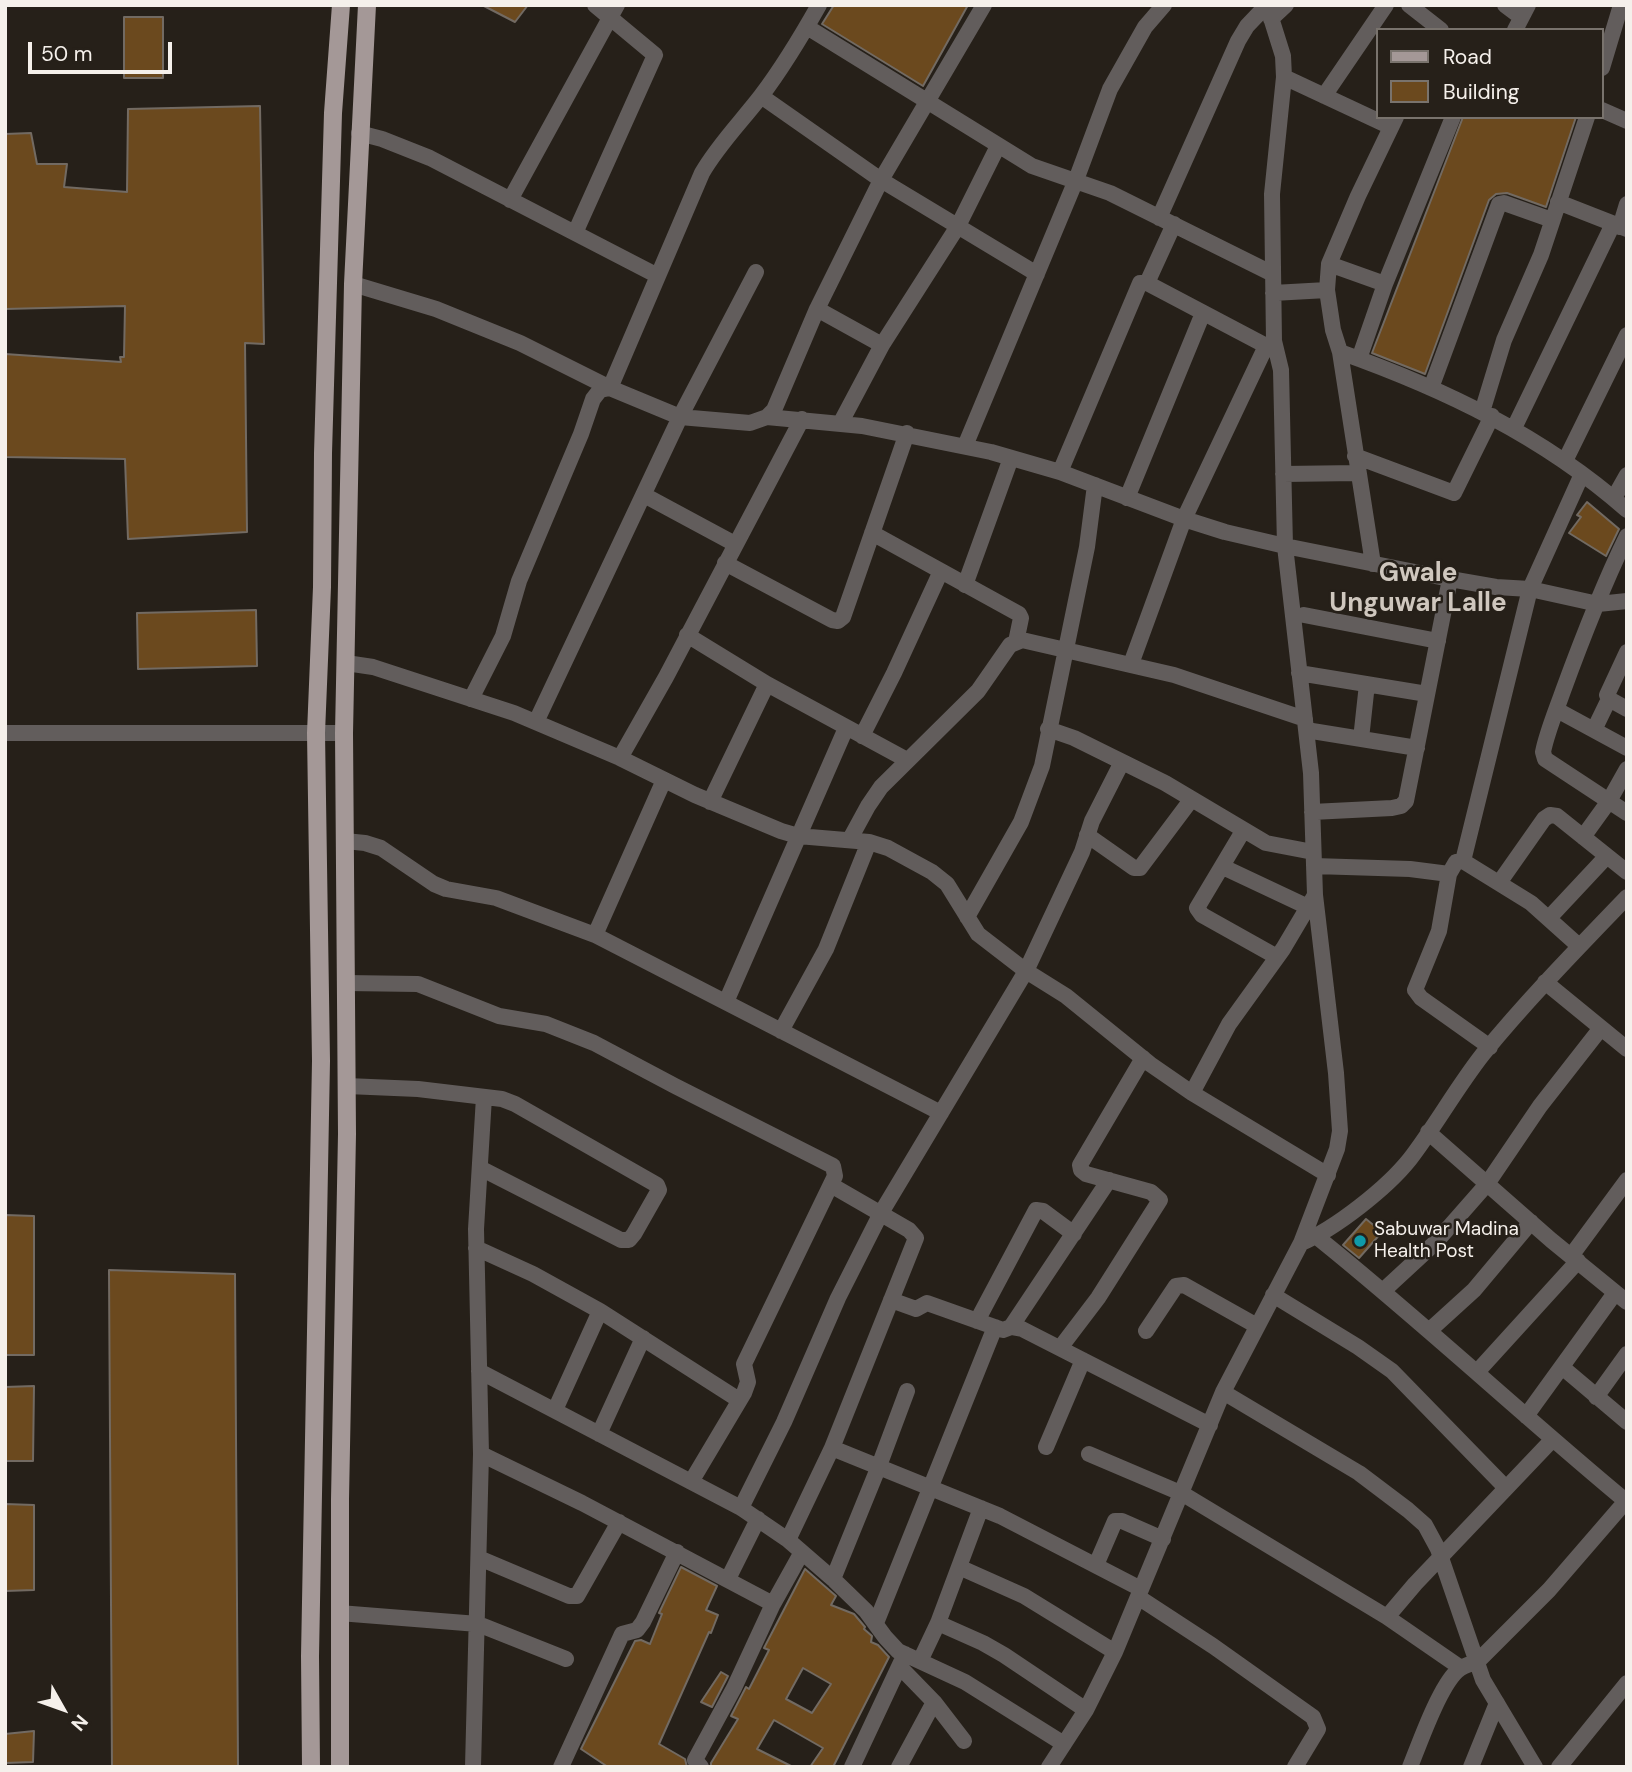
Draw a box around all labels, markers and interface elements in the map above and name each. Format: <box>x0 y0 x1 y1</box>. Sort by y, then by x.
scale bar <box>32 28 175 72</box>
legend <box>1376 28 1604 119</box>
text: 50 m <box>41 40 92 68</box>
text: Road <box>1443 43 1492 71</box>
text: Building <box>1443 78 1519 106</box>
district label: Gwale Unguwar Lalle <box>1329 558 1507 620</box>
place label: Sabuwar Madina Health Post <box>1374 1219 1519 1263</box>
marker: Sabuwar Madina Health Post <box>1352 1233 1368 1249</box>
north arrow <box>28 1674 98 1744</box>
text: N <box>65 1709 94 1736</box>

